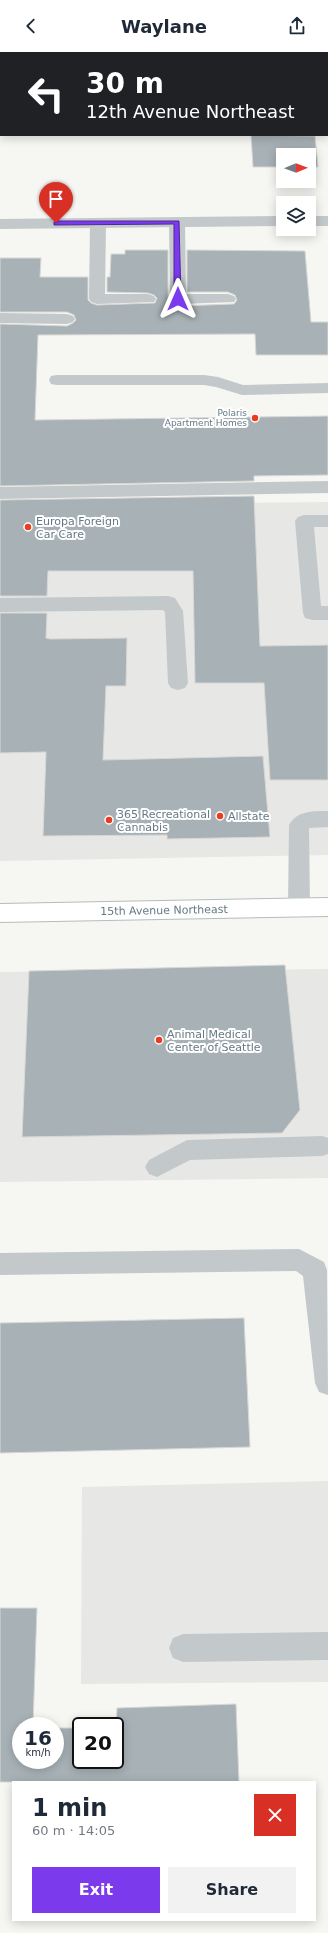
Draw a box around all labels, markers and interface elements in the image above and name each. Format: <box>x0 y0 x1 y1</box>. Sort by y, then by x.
icon: back <box>20 15 42 37</box>
icon: share <box>286 15 308 37</box>
text: Waylane <box>121 16 207 37</box>
text: 30 m <box>86 67 164 100</box>
icon: left <box>20 68 72 120</box>
text: 12th Avenue Northeast <box>86 101 295 122</box>
north arrow <box>276 148 316 188</box>
map controls <box>276 148 316 236</box>
pin <box>39 182 73 223</box>
icon: arrive <box>45 188 67 210</box>
button: layers <box>276 196 316 236</box>
position arrow <box>157 278 199 320</box>
place label: Polaris Apartment Homes <box>165 408 247 428</box>
marker: Polaris Apartment Homes <box>250 413 260 423</box>
place label: Europa Foreign Car Care <box>36 515 119 541</box>
marker: Europa Foreign Car Care <box>23 522 33 532</box>
place label: 365 Recreational Cannabis <box>117 808 210 834</box>
place label: Allstate <box>228 810 270 823</box>
marker: Allstate <box>215 811 225 821</box>
marker: 365 Recreational Cannabis <box>104 815 114 825</box>
street label: 15th Avenue Northeast <box>100 903 229 918</box>
place label: Animal Medical Center of Seattle <box>167 1028 261 1054</box>
marker: Animal Medical Center of Seattle <box>154 1035 164 1045</box>
speed limit sign: 20 <box>72 1717 124 1769</box>
text: 16 <box>24 1726 52 1750</box>
text: km/h <box>25 1747 51 1758</box>
text: 1 min <box>32 1794 107 1822</box>
button: close <box>254 1794 296 1836</box>
text: 60 m · 14:05 <box>32 1823 115 1838</box>
button: Exit <box>32 1867 160 1913</box>
button: Share <box>168 1867 296 1913</box>

